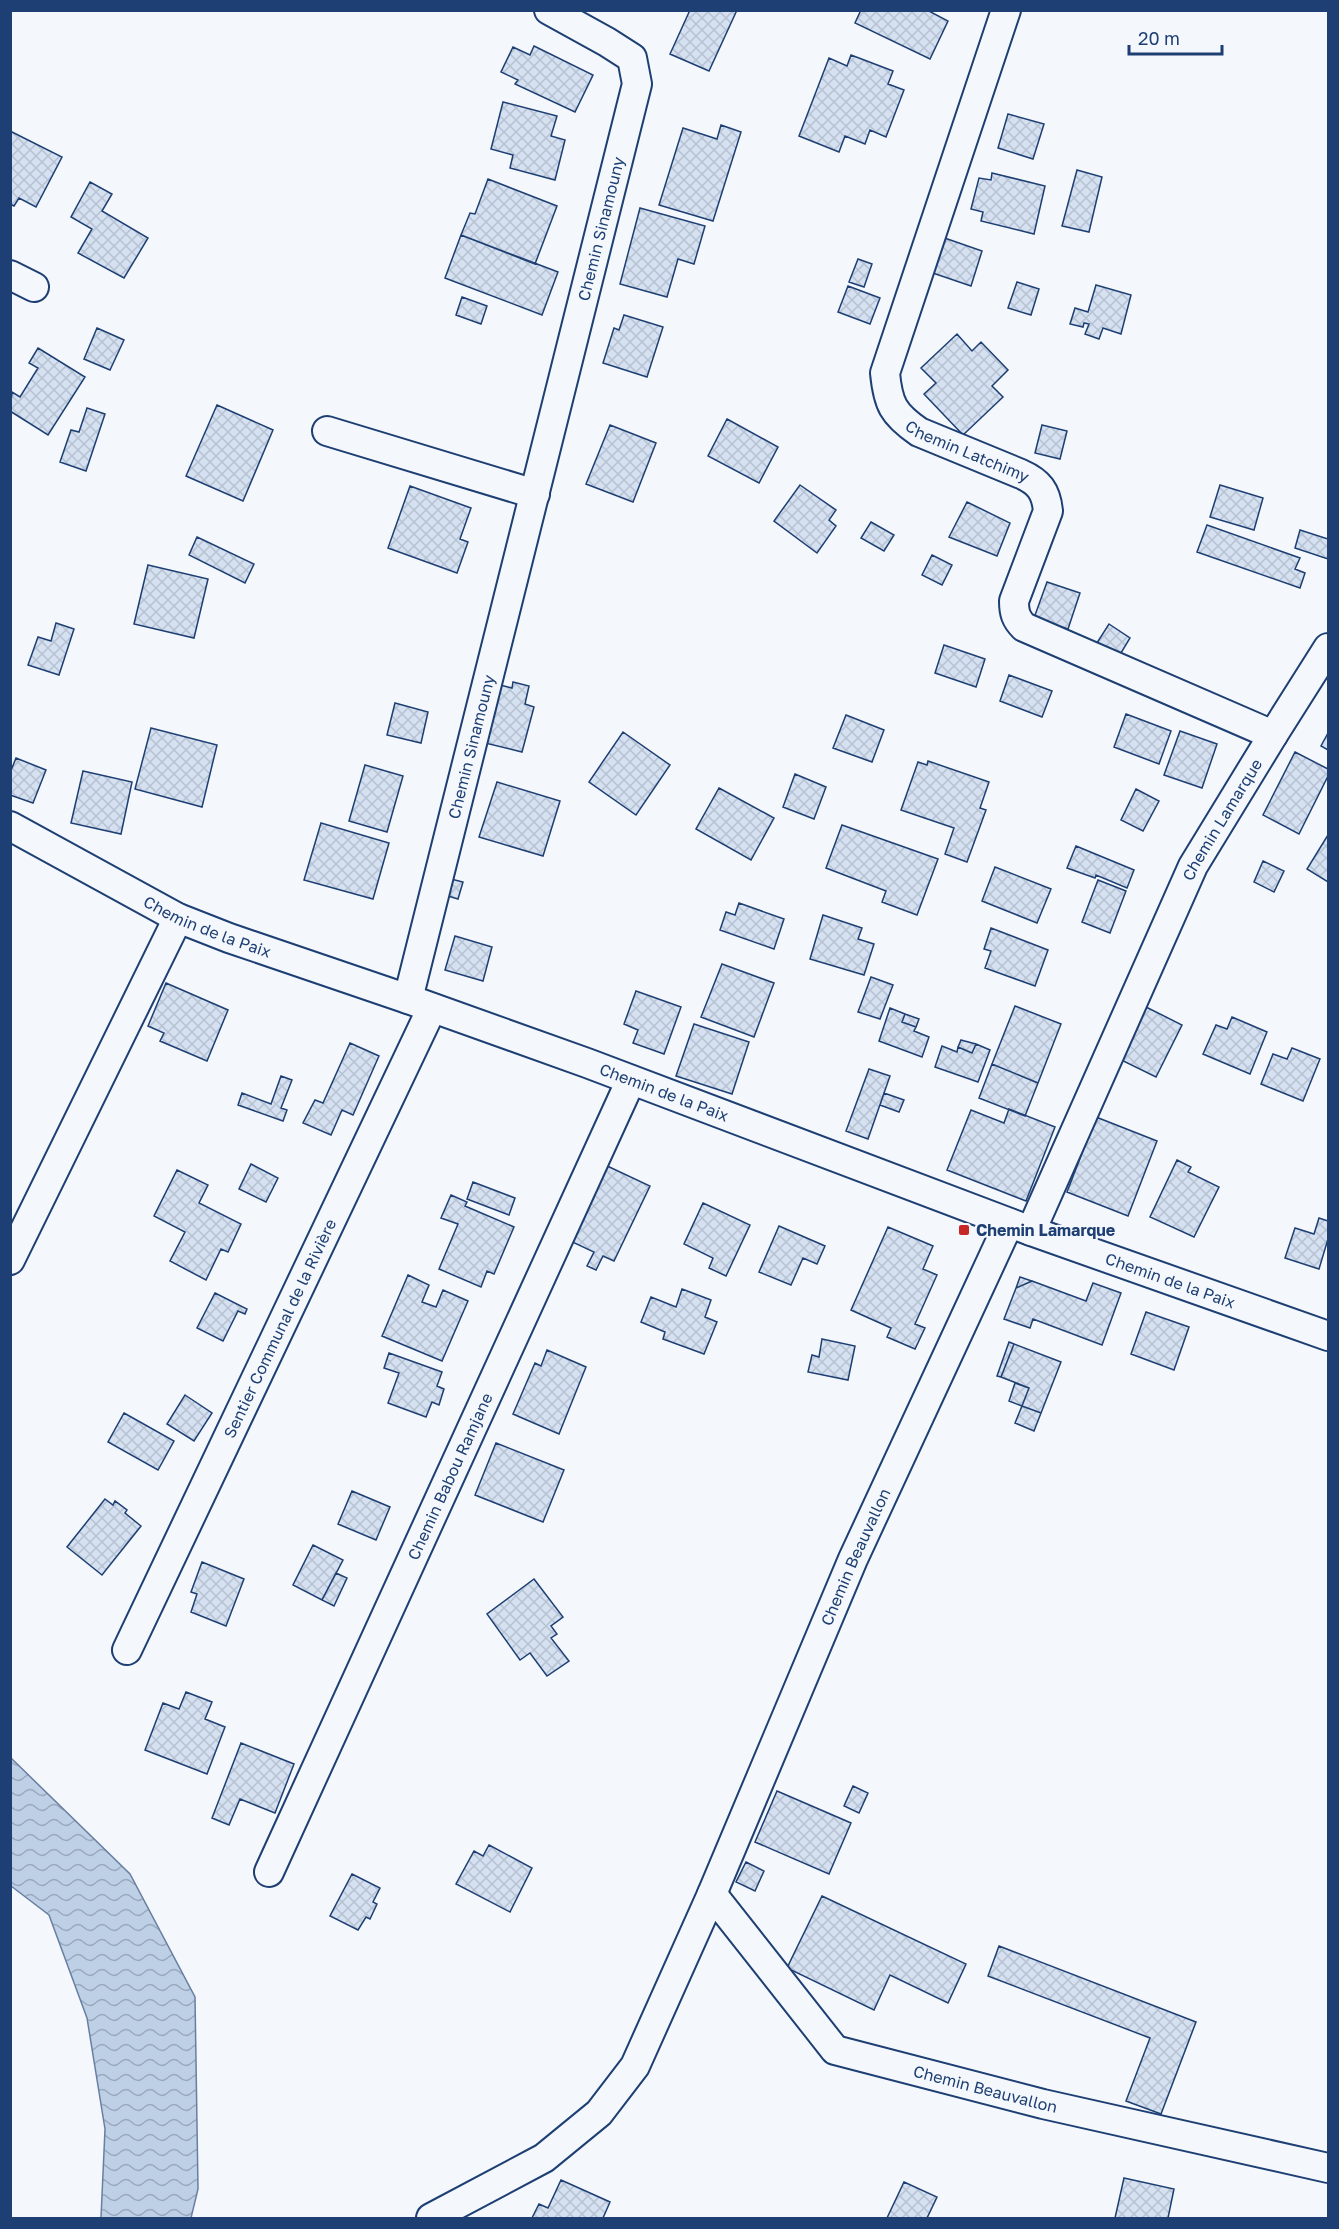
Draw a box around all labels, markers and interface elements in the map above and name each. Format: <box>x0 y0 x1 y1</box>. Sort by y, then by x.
scale bar <box>1129 18 1222 56</box>
text: 20 m <box>1138 27 1180 49</box>
street label: Chemin Sinamouny <box>573 155 628 303</box>
street label: Chemin Latchimy <box>901 415 1033 486</box>
street label: Chemin Sinamouny <box>443 673 499 821</box>
street label: Chemin Lamarque <box>1178 755 1266 884</box>
street label: Chemin de la Paix <box>140 891 274 962</box>
street label: Chemin de la Paix <box>597 1059 732 1126</box>
street label: Sentier Communal de la Rivière <box>219 1216 340 1441</box>
place label: Chemin Lamarque <box>976 1220 1115 1240</box>
marker: Chemin Lamarque <box>957 1223 971 1237</box>
street label: Chemin de la Paix <box>1103 1248 1238 1312</box>
street label: Chemin Babou Ramjane <box>403 1390 497 1563</box>
street label: Chemin Beauvallon <box>816 1485 894 1629</box>
street label: Chemin Beauvallon <box>911 2061 1059 2117</box>

